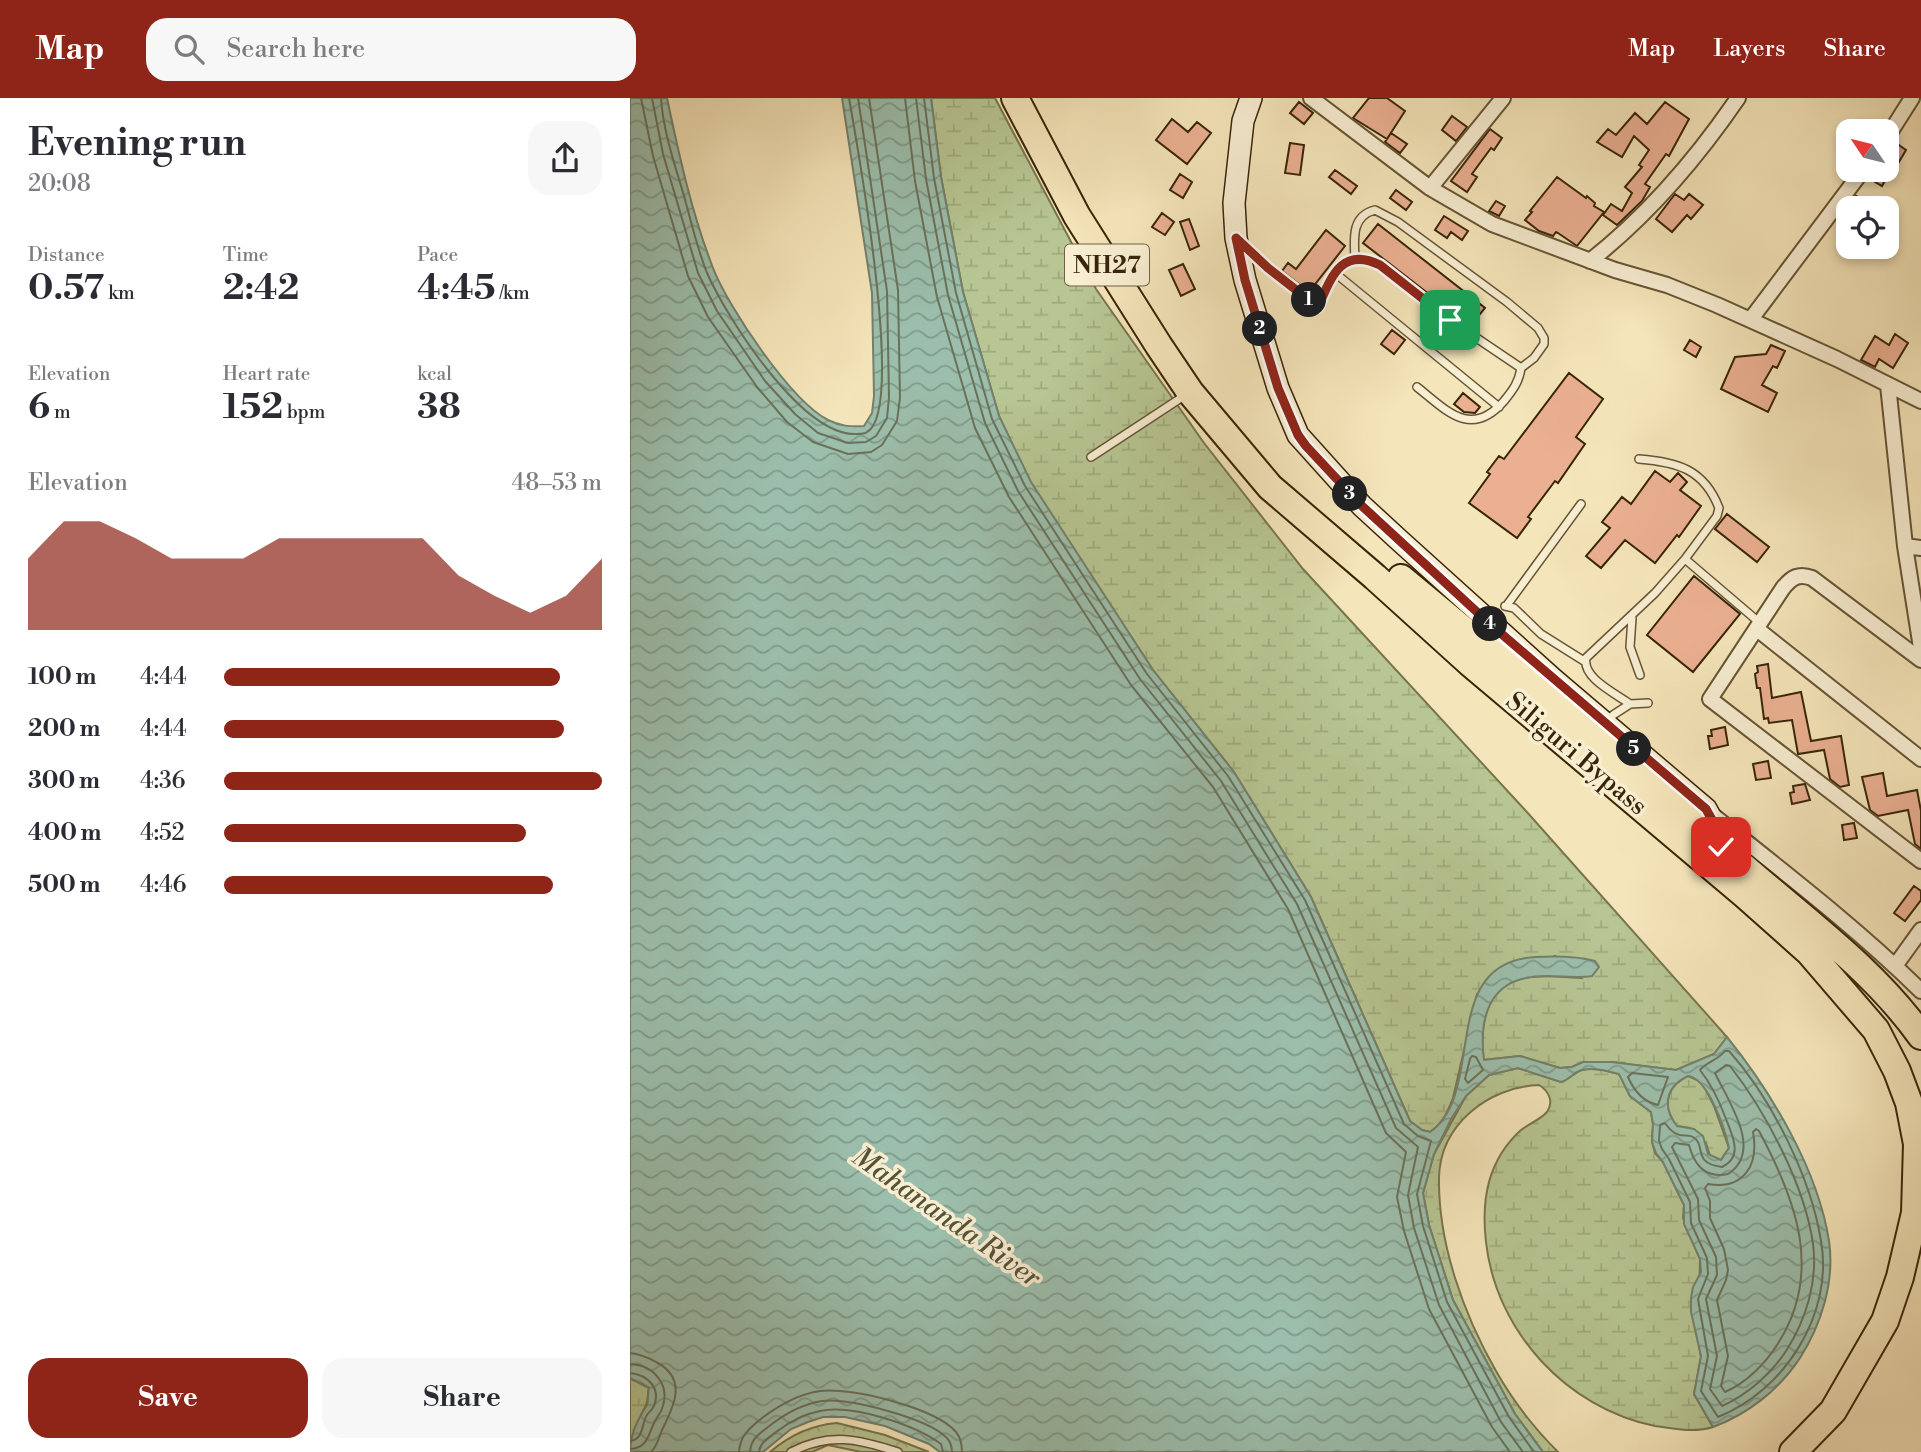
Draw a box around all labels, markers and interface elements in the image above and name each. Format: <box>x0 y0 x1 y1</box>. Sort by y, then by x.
search box <box>146 18 636 81</box>
text: Map <box>35 29 104 70</box>
icon: search <box>170 30 208 68</box>
text: Search here <box>226 33 365 65</box>
text: Map <box>1628 34 1675 64</box>
text: Layers <box>1713 34 1785 64</box>
text: Share <box>1823 34 1886 64</box>
north arrow <box>1836 119 1899 182</box>
map controls <box>1836 119 1899 259</box>
text: Evening run <box>28 120 246 167</box>
button: share <box>528 121 602 195</box>
text: 20:08 <box>28 170 91 198</box>
button: locate <box>1836 196 1899 259</box>
text: Distance <box>28 243 105 267</box>
text: Time <box>223 243 268 267</box>
text: Pace <box>417 243 458 267</box>
road number: NH27 <box>1065 244 1149 286</box>
text: 0.57 <box>28 267 104 310</box>
text: 2:42 <box>223 267 299 310</box>
text: 4:45 <box>417 267 496 310</box>
text: km <box>104 281 135 305</box>
text: /km <box>496 281 530 305</box>
pin: 1 <box>1292 282 1326 318</box>
text: 1 <box>1304 287 1313 311</box>
pin <box>1420 290 1480 350</box>
icon: arrive <box>1431 301 1469 339</box>
pin: 2 <box>1242 312 1278 346</box>
text: 2 <box>1254 316 1265 340</box>
text: Elevation <box>28 362 110 386</box>
text: Heart rate <box>223 362 310 386</box>
text: kcal <box>417 362 452 386</box>
text: 6 <box>28 386 50 429</box>
text: 152 <box>223 386 283 429</box>
text: 38 <box>417 386 461 429</box>
text: m <box>50 400 71 424</box>
text: bpm <box>283 400 325 424</box>
text: Elevation <box>28 469 128 497</box>
text: 48–53 m <box>512 469 602 497</box>
pin: 3 <box>1332 476 1368 512</box>
text: 3 <box>1344 481 1355 505</box>
pin: 4 <box>1472 606 1508 642</box>
text: 4 <box>1483 611 1496 635</box>
text: 100 m <box>28 663 96 691</box>
text: 4:44 <box>140 663 187 691</box>
street label: Siliguri Bypass <box>1499 685 1654 822</box>
text: 200 m <box>28 715 100 743</box>
text: 4:44 <box>140 715 187 743</box>
pin: 5 <box>1616 732 1651 766</box>
text: 5 <box>1628 736 1639 760</box>
text: 300 m <box>28 767 100 795</box>
text: 4:36 <box>140 767 186 795</box>
pin <box>1691 817 1751 877</box>
text: 400 m <box>28 819 101 847</box>
text: 4:52 <box>140 819 185 847</box>
icon: check <box>1702 828 1740 866</box>
text: 500 m <box>28 871 100 899</box>
text: 4:46 <box>140 871 187 899</box>
water label: Mahananda River <box>845 1139 1048 1296</box>
button: Save <box>28 1358 308 1438</box>
button: Share <box>322 1358 602 1438</box>

